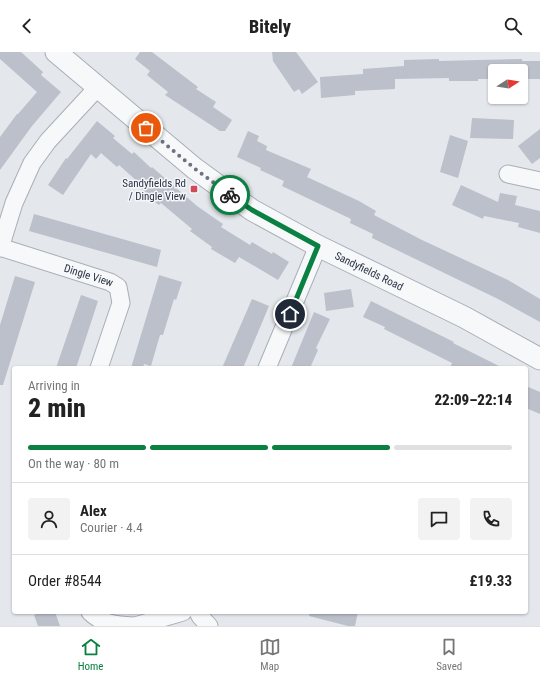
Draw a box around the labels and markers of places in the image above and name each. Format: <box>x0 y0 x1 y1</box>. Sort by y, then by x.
pin <box>129 111 163 145</box>
place label: Sandyfields Rd / Dingle View <box>122 177 186 203</box>
marker: Sandyfields Rd / Dingle View <box>189 184 199 194</box>
pin <box>273 297 307 331</box>

